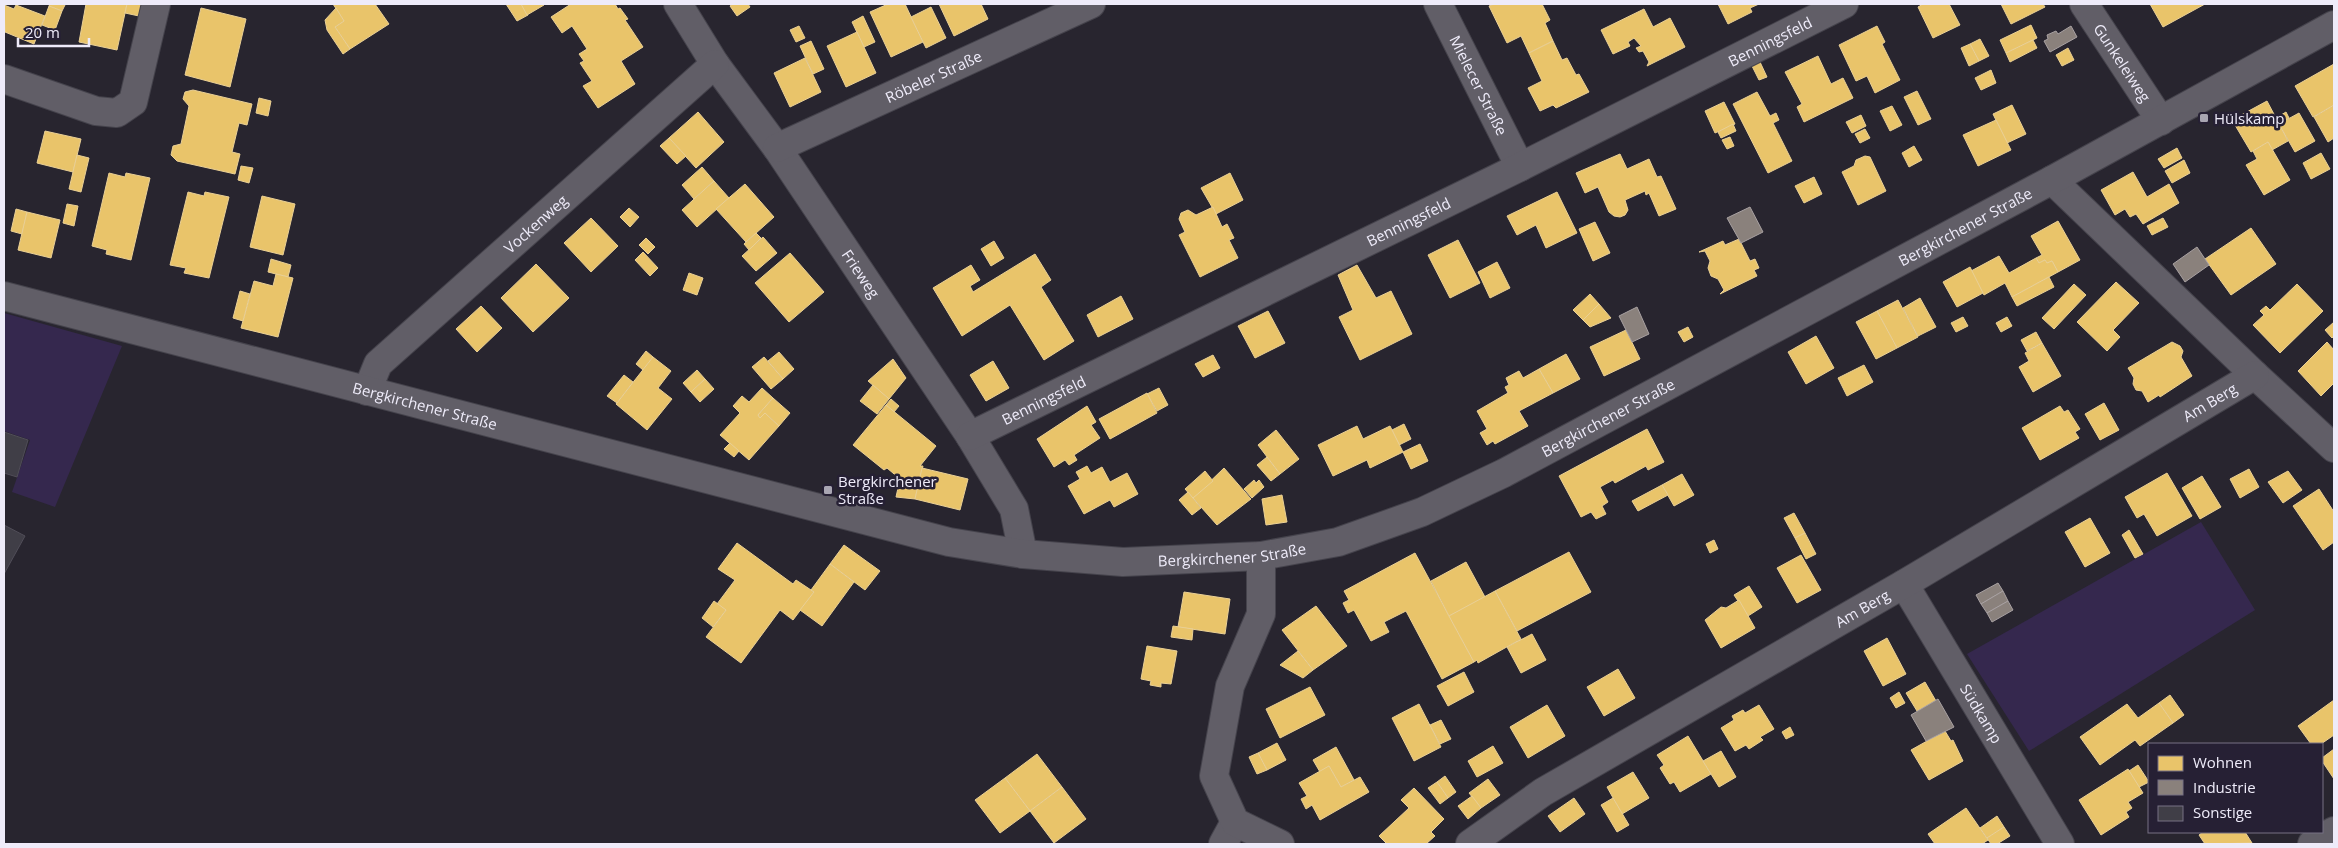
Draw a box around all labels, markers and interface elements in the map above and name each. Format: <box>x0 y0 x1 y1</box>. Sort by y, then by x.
street label: Benningsfeld <box>1725 12 1815 71</box>
scale bar <box>18 15 89 47</box>
street label: Gunkeleiweg <box>2089 19 2156 106</box>
text: 20 m <box>25 22 60 42</box>
street label: Mielecer Straße <box>1445 32 1512 139</box>
street label: Röbeler Straße <box>882 46 985 107</box>
place label: Hülskamp <box>2214 108 2284 128</box>
marker: Hülskamp <box>2198 112 2210 124</box>
street label: Bergkirchener Straße <box>1895 183 2035 270</box>
street label: Vockenweg <box>499 190 572 258</box>
street label: Benningsfeld <box>1363 193 1454 251</box>
street label: Frieweg <box>838 245 885 302</box>
street label: Benningsfeld <box>998 371 1089 429</box>
street label: Bergkirchener Straße <box>1538 374 1678 461</box>
street label: Bergkirchener Straße <box>351 377 499 434</box>
street label: Am Berg <box>2179 378 2240 426</box>
place label: Bergkirchener Straße <box>838 471 937 508</box>
marker: Bergkirchener Straße <box>822 484 834 496</box>
street label: Bergkirchener Straße <box>1157 538 1307 570</box>
street label: Am Berg <box>1831 585 1893 632</box>
street label: Südkamp <box>1956 680 2007 747</box>
legend <box>2148 743 2323 833</box>
text: Wohnen <box>2193 752 2252 772</box>
text: Industrie <box>2193 777 2256 797</box>
text: Sonstige <box>2193 802 2252 822</box>

